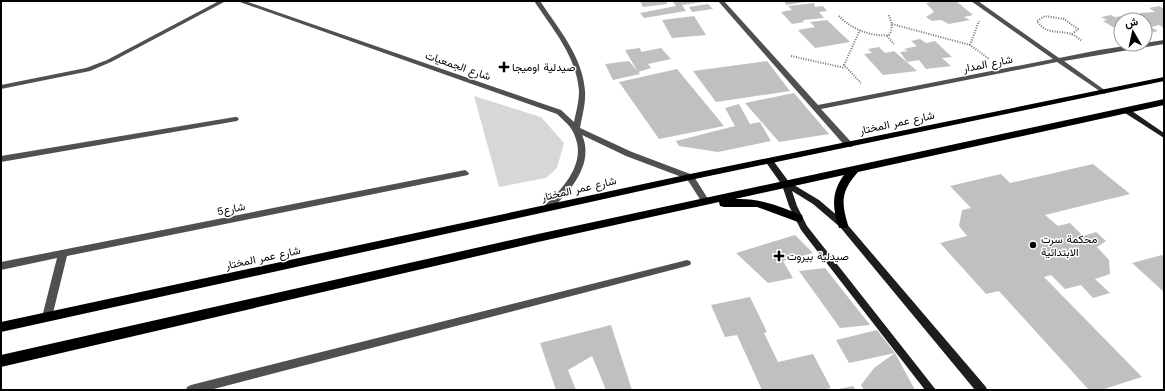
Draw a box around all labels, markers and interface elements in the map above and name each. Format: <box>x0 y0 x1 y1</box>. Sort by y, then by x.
north arrow <box>1113 12 1153 52</box>
text: ش <box>1124 15 1139 30</box>
street label: شارع الجمعيات <box>423 49 493 84</box>
street label: شارع المدار <box>961 53 1014 76</box>
place label: صيدلية اوميجا <box>512 61 575 74</box>
marker: صيدلية اوميجا <box>499 62 509 72</box>
street label: شارع عمر المختار <box>857 109 936 138</box>
street label: شارع عمر المختار <box>539 174 618 205</box>
street label: شارع5 <box>216 200 247 219</box>
place label: محكمة سرت الابتدائية <box>1041 233 1098 259</box>
marker: محكمة سرت الابتدائية <box>1028 240 1038 250</box>
street label: شارع عمر المختار <box>223 244 302 273</box>
place label: صيدلية بيروت <box>787 250 849 263</box>
marker: صيدلية بيروت <box>774 251 784 261</box>

